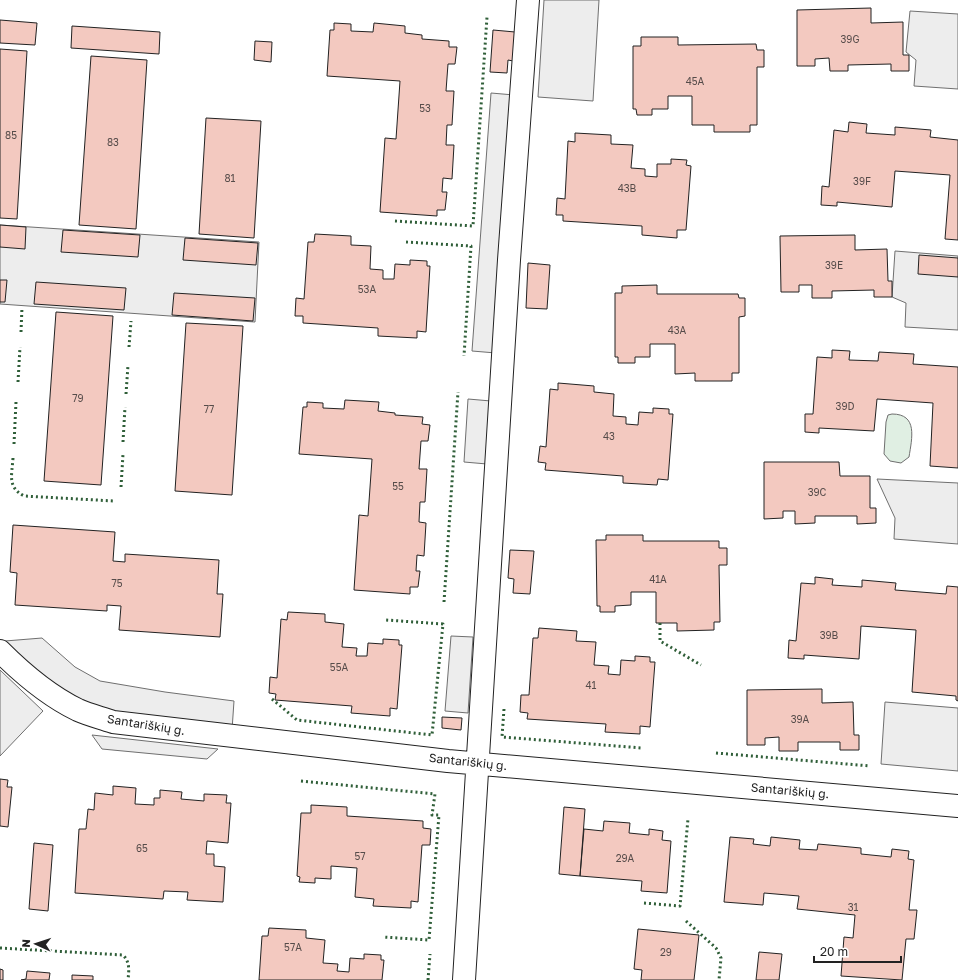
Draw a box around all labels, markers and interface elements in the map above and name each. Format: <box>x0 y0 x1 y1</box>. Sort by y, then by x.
house number: 39G <box>841 33 859 45</box>
house number: 45A <box>686 75 705 87</box>
house number: 53 <box>419 102 431 114</box>
house number: 85 <box>5 129 17 141</box>
house number: 83 <box>107 136 119 148</box>
house number: 81 <box>225 172 236 184</box>
house number: 39F <box>853 175 871 187</box>
house number: 43B <box>618 182 637 194</box>
house number: 39E <box>825 259 843 271</box>
house number: 53A <box>358 283 376 295</box>
house number: 43A <box>668 324 687 336</box>
house number: 79 <box>72 392 84 404</box>
house number: 39D <box>836 400 854 412</box>
house number: 77 <box>204 403 214 415</box>
house number: 43 <box>603 430 615 442</box>
house number: 55 <box>392 480 404 492</box>
house number: 39C <box>808 486 827 498</box>
house number: 41A <box>649 573 667 585</box>
house number: 75 <box>111 577 123 589</box>
house number: 39B <box>820 629 839 641</box>
house number: 55A <box>330 661 348 673</box>
house number: 41 <box>586 679 597 691</box>
street label: Santariškių g. <box>106 711 186 738</box>
house number: 39A <box>791 713 810 725</box>
street label: Santariškių g. <box>428 750 508 773</box>
street label: Santariškių g. <box>750 780 830 801</box>
house number: 65 <box>136 842 148 854</box>
house number: 57 <box>354 850 366 862</box>
house number: 29A <box>616 852 635 864</box>
house number: 31 <box>848 901 858 913</box>
north arrow <box>16 924 56 964</box>
scale bar <box>814 938 901 964</box>
text: N <box>19 939 32 948</box>
house number: 57A <box>284 941 302 953</box>
text: 20 m <box>820 944 848 959</box>
house number: 29 <box>660 946 672 958</box>

